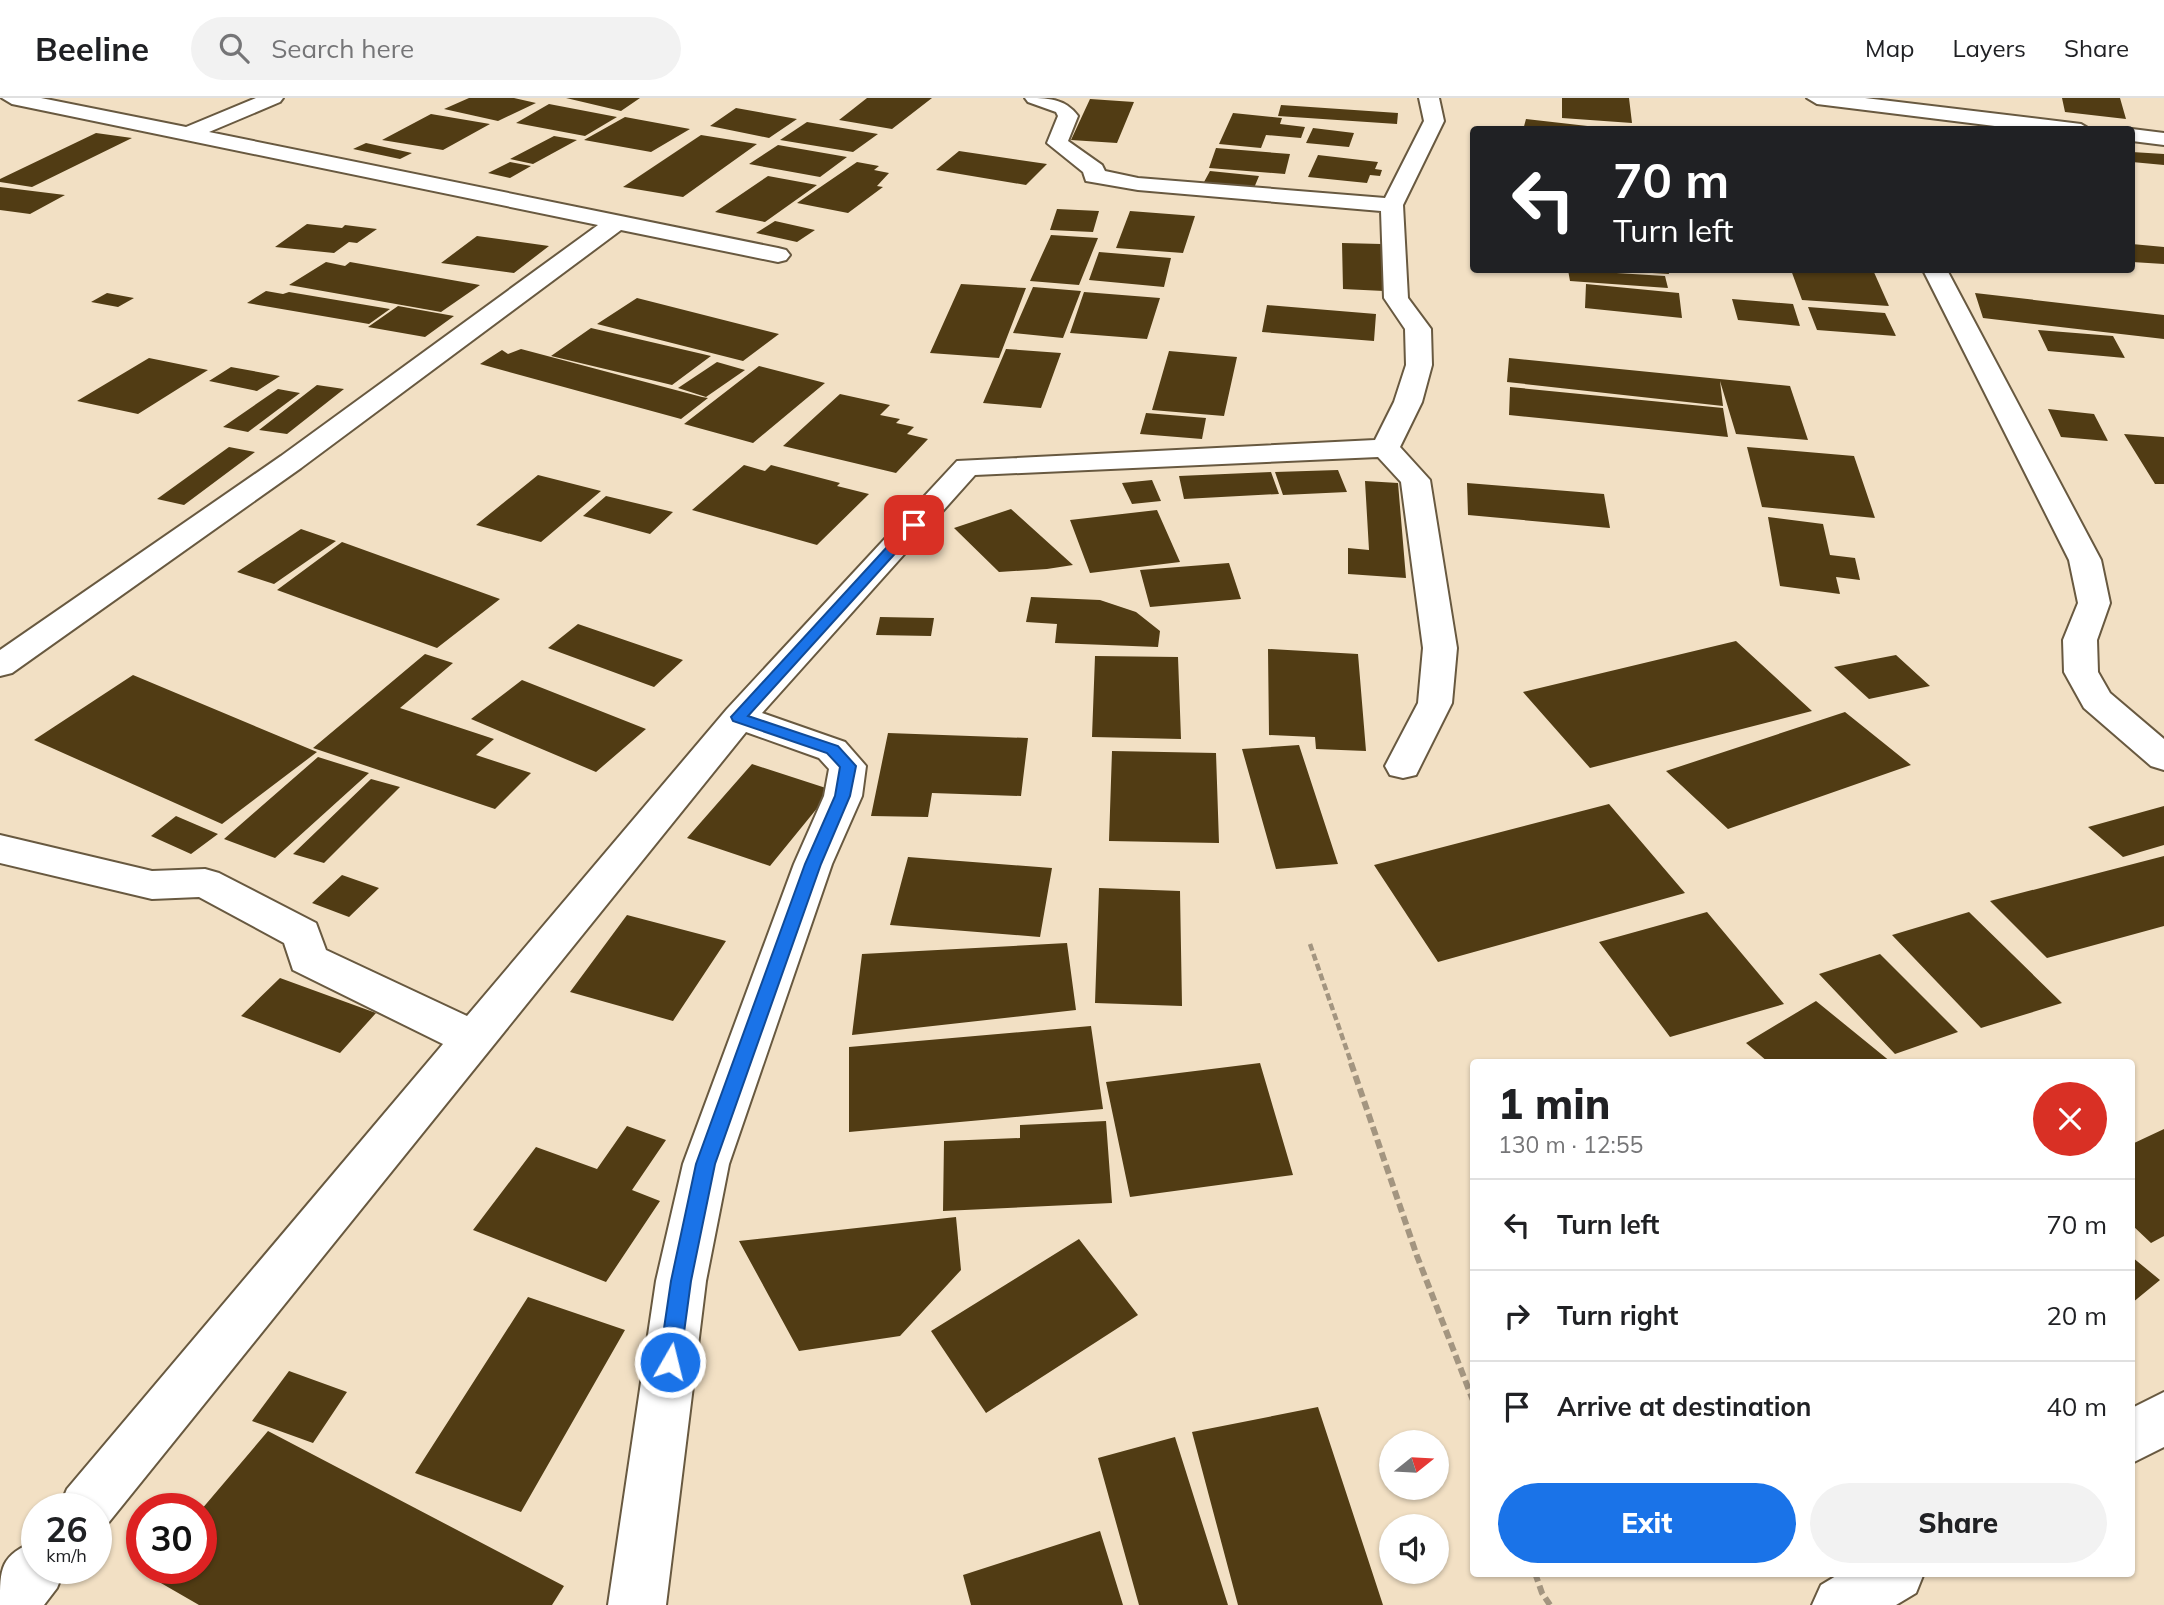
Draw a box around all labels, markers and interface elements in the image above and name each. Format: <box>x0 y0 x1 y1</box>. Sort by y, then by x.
search box <box>191 17 681 80</box>
text: Beeline <box>35 28 149 69</box>
icon: search <box>215 29 253 67</box>
text: Search here <box>271 32 414 65</box>
text: Map <box>1865 33 1914 63</box>
text: Layers <box>1952 33 2026 63</box>
text: Share <box>2064 33 2129 63</box>
text: 70 m <box>1613 149 1729 210</box>
icon: left <box>1498 154 1589 245</box>
text: Turn left <box>1613 210 1733 250</box>
pin <box>884 495 944 555</box>
icon: arrive <box>895 506 933 544</box>
text: 1 min <box>1498 1077 1611 1130</box>
button: close <box>2033 1082 2107 1156</box>
text: 130 m · 12:55 <box>1498 1130 1643 1159</box>
icon: left <box>1498 1206 1536 1244</box>
text: Turn left <box>1557 1208 1659 1241</box>
text: 70 m <box>2046 1208 2107 1241</box>
icon: right <box>1498 1297 1536 1335</box>
text: Turn right <box>1557 1299 1678 1332</box>
text: 20 m <box>2046 1299 2107 1332</box>
position arrow <box>633 1325 707 1399</box>
icon: arrive <box>1498 1388 1536 1426</box>
text: Arrive at destination <box>1557 1390 1812 1423</box>
text: 40 m <box>2046 1390 2107 1423</box>
north arrow <box>1379 1430 1449 1500</box>
map controls <box>1379 1430 1449 1584</box>
button: Exit <box>1498 1483 1796 1563</box>
button: Share <box>1810 1483 2107 1563</box>
speed limit sign: 30 <box>126 1493 217 1584</box>
text: 26 <box>45 1507 88 1551</box>
button: sound <box>1379 1514 1449 1584</box>
text: km/h <box>46 1544 87 1567</box>

